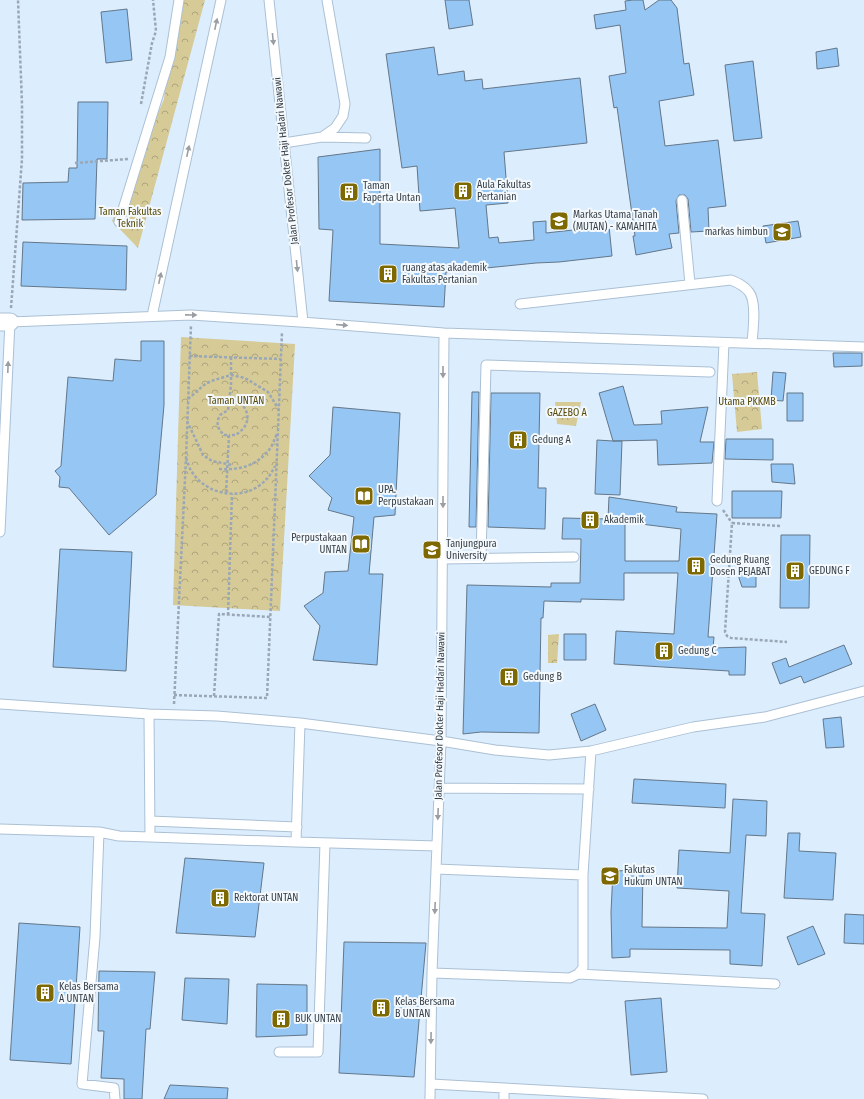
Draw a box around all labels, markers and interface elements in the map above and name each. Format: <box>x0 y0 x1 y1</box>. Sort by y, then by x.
one-way arrow <box>213 17 219 30</box>
one-way arrow <box>270 33 276 45</box>
street label: Jalan Profesor Dokter Haji Hadari Nawawi <box>271 77 301 245</box>
one-way arrow <box>186 144 192 157</box>
place label: Aula Fakultas Pertanian <box>477 179 531 203</box>
place label: Taman Faperta Untan <box>363 180 420 204</box>
building icon: Aula Fakultas Pertanian <box>452 180 474 202</box>
building icon: Taman Faperta Untan <box>338 181 360 203</box>
park label: Taman Fakultas Teknik <box>99 206 161 230</box>
place label: Markas Utama Tanah (MUTAN) - KAMAHITA <box>573 209 658 233</box>
school or university icon: Markas Utama Tanah (MUTAN) - KAMAHITA <box>548 210 570 232</box>
school or university icon: markas himbun <box>771 221 793 243</box>
place label: markas himbun <box>705 226 768 238</box>
one-way arrow <box>294 259 300 272</box>
place label: ruang atas akademik Fakultas Pertanian <box>402 262 487 286</box>
building icon: ruang atas akademik Fakultas Pertanian <box>377 263 399 285</box>
one-way arrow <box>158 271 164 284</box>
one-way arrow <box>185 312 198 318</box>
one-way arrow <box>336 321 348 328</box>
one-way arrow <box>4 361 11 373</box>
one-way arrow <box>440 366 446 379</box>
park label: Taman UNTAN <box>208 395 264 407</box>
park label: Utama PKKMB <box>718 396 776 408</box>
park label: GAZEBO A <box>547 407 588 419</box>
building icon: Gedung A <box>507 429 529 451</box>
place label: Gedung A <box>532 434 572 446</box>
place label: UPA. Perpustakaan <box>378 484 434 508</box>
library icon: UPA. Perpustakaan <box>353 485 375 507</box>
one-way arrow <box>440 496 446 509</box>
building icon: Akademik <box>579 509 601 531</box>
place label: Akademik <box>604 514 644 526</box>
place label: Perpustakaan UNTAN <box>291 532 347 556</box>
library icon: Perpustakaan UNTAN <box>350 533 372 555</box>
place label: Tanjungpura University <box>446 538 497 562</box>
school or university icon: Tanjungpura University <box>421 539 443 561</box>
place label: Gedung Ruang Dosen PEJABAT <box>710 554 771 578</box>
building icon: Gedung Ruang Dosen PEJABAT <box>685 555 707 577</box>
building icon: GEDUNG F <box>784 560 806 582</box>
place label: GEDUNG F <box>809 565 850 577</box>
street label: Jalan Profesor Dokter Haji Hadari Nawawi <box>433 632 447 800</box>
building icon: Gedung C <box>653 640 675 662</box>
place label: Gedung C <box>678 645 717 657</box>
building icon: Gedung B <box>498 666 520 688</box>
place label: Gedung B <box>523 671 563 683</box>
one-way arrow <box>435 808 441 821</box>
place label: Fakutas Hukum UNTAN <box>624 864 683 888</box>
school or university icon: Fakutas Hukum UNTAN <box>599 865 621 887</box>
building icon: Rektorat UNTAN <box>209 887 231 909</box>
place label: Rektorat UNTAN <box>234 892 298 904</box>
one-way arrow <box>431 902 438 914</box>
place label: Kelas Bersama A UNTAN <box>59 981 119 1005</box>
building icon: Kelas Bersama A UNTAN <box>34 982 56 1004</box>
place label: Kelas Bersama B UNTAN <box>395 996 455 1020</box>
building icon: Kelas Bersama B UNTAN <box>370 997 392 1019</box>
building icon: BUK UNTAN <box>270 1008 292 1030</box>
place label: BUK UNTAN <box>295 1013 341 1025</box>
one-way arrow <box>428 1032 434 1045</box>

